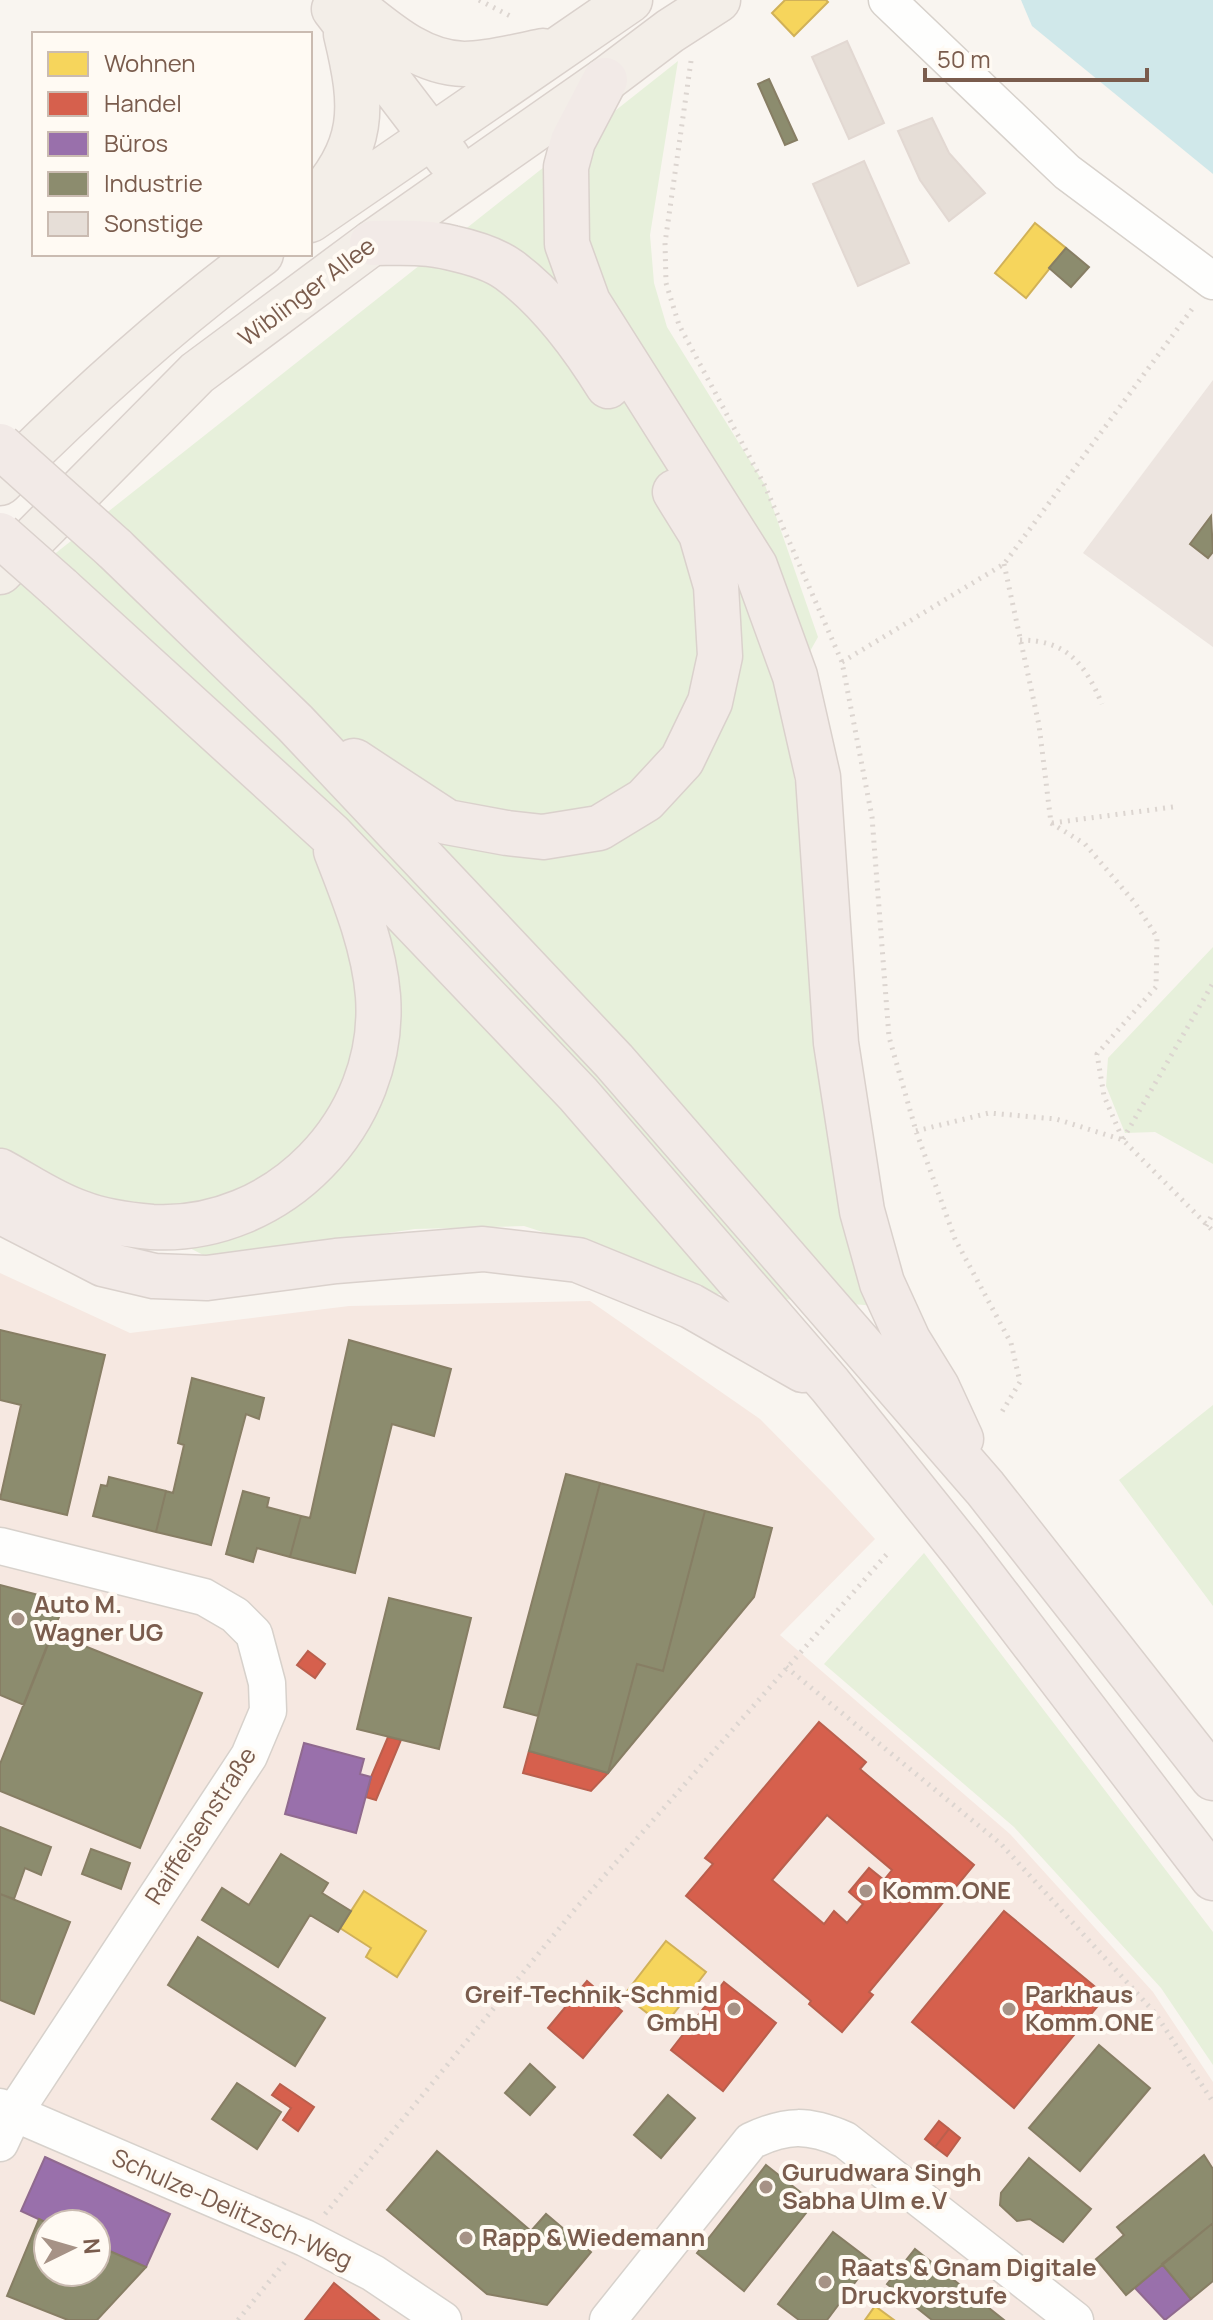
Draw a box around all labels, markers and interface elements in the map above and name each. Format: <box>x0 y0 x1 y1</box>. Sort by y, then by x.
legend <box>32 32 312 256</box>
scale bar <box>925 32 1147 82</box>
text: 50 m <box>937 42 991 75</box>
text: Wohnen <box>104 46 196 79</box>
text: Handel <box>104 86 182 119</box>
text: Büros <box>104 126 168 159</box>
text: Industrie <box>104 166 203 199</box>
text: Sonstige <box>104 206 203 239</box>
street label: Wiblinger Allee <box>231 228 381 353</box>
place label: Auto M. Wagner UG <box>34 1587 163 1648</box>
marker: Auto M. Wagner UG <box>9 1610 27 1628</box>
street label: Raiffeisenstraße <box>136 1740 263 1910</box>
place label: Komm.ONE <box>882 1873 1011 1906</box>
marker: Komm.ONE <box>857 1882 875 1900</box>
place label: Greif-Technik-Schmid GmbH <box>465 1977 718 2038</box>
place label: Parkhaus Komm.ONE <box>1025 1977 1154 2038</box>
marker: Greif-Technik-Schmid GmbH <box>725 2000 743 2018</box>
marker: Parkhaus Komm.ONE <box>1000 2000 1018 2018</box>
street label: Schulze-Delitzsch-Weg <box>107 2140 358 2276</box>
place label: Gurudwara Singh Sabha Ulm e.V <box>782 2155 982 2216</box>
marker: Gurudwara Singh Sabha Ulm e.V <box>757 2178 775 2196</box>
north arrow <box>32 2208 112 2288</box>
place label: Rapp & Wiedemann <box>482 2220 705 2253</box>
marker: Rapp & Wiedemann <box>457 2229 475 2247</box>
text: N <box>76 2237 108 2255</box>
place label: Raats & Gnam Digitale Druckvorstufe <box>841 2250 1097 2311</box>
marker: Raats & Gnam Digitale Druckvorstufe <box>816 2273 834 2291</box>

